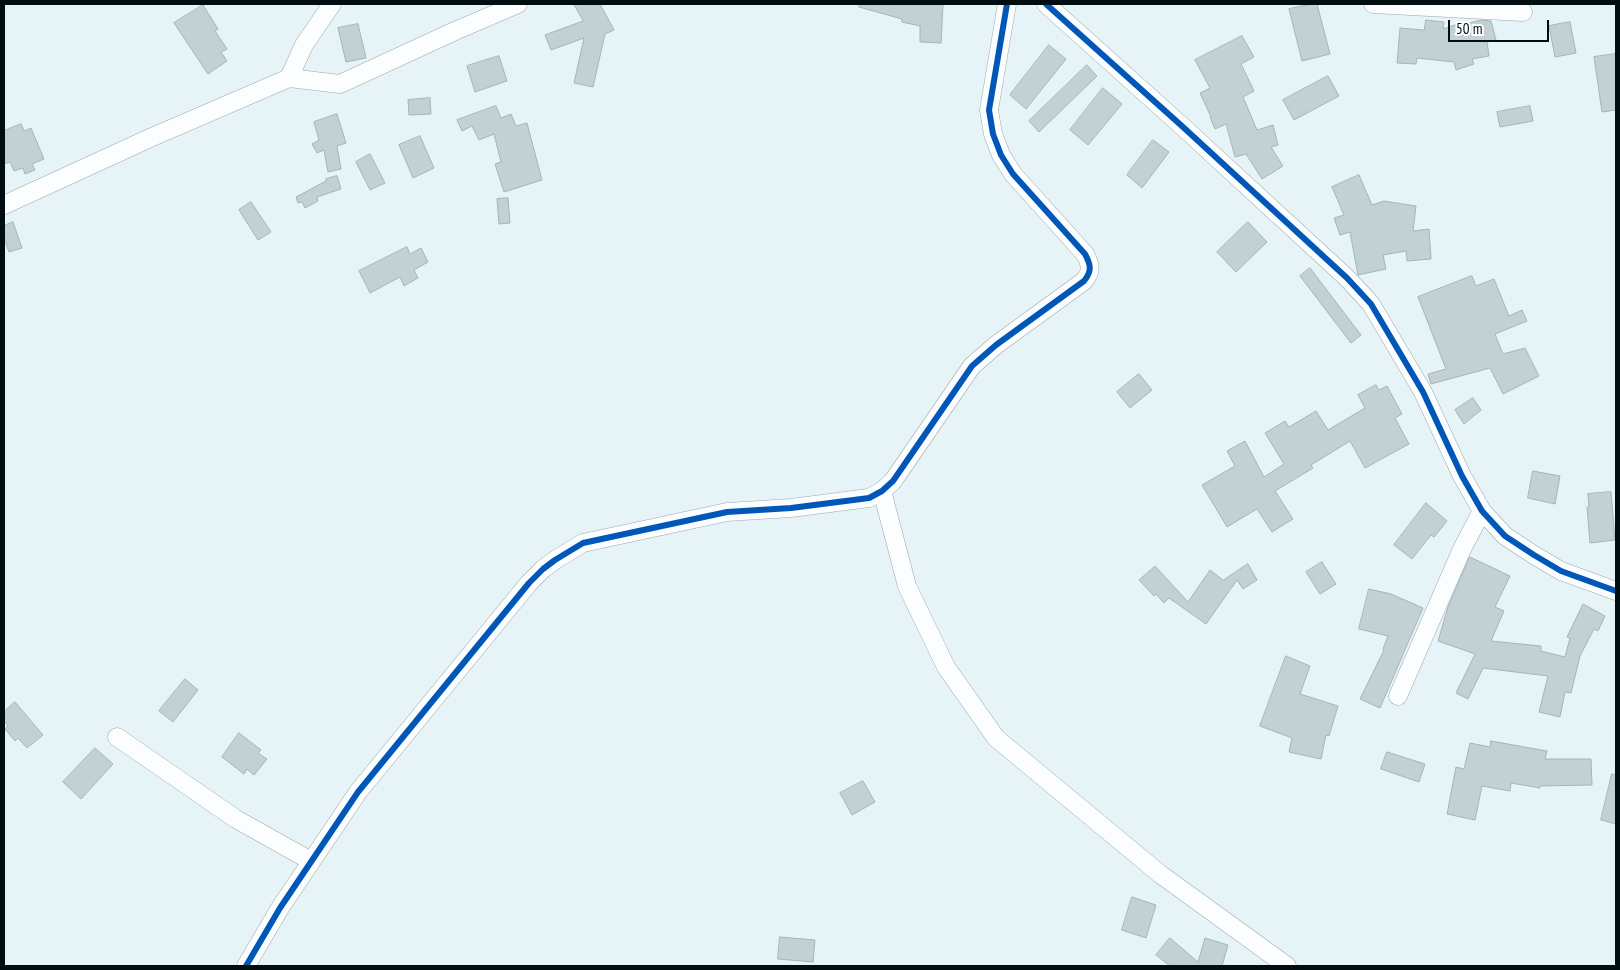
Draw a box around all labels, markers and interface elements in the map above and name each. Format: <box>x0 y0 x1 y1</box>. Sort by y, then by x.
scale bar <box>1450 10 1551 42</box>
text: 50 m <box>1456 19 1482 38</box>

